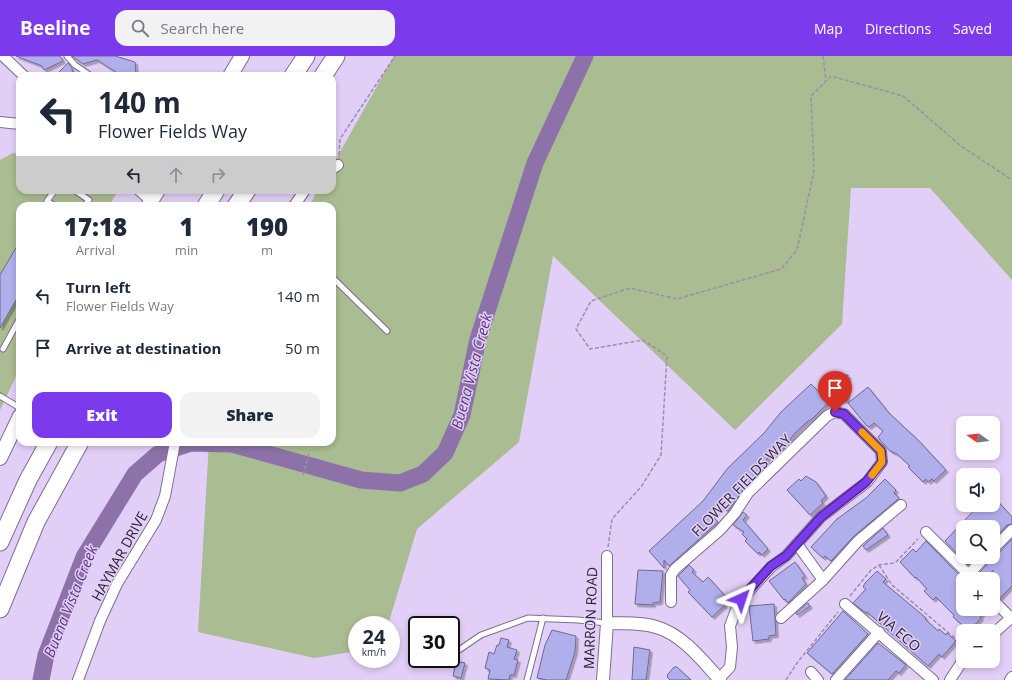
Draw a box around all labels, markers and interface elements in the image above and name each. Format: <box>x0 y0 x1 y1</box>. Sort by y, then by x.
search box <box>115 10 395 46</box>
text: Beeline <box>20 15 91 41</box>
icon: search <box>129 17 151 39</box>
text: Search here <box>161 18 244 38</box>
text: Map <box>814 19 843 38</box>
text: Directions <box>865 19 931 38</box>
text: Saved <box>953 19 992 38</box>
text: 140 m <box>98 83 181 121</box>
icon: left <box>32 88 84 140</box>
text: Flower Fields Way <box>98 119 247 143</box>
icon: left <box>123 164 145 186</box>
icon: ahead <box>165 164 187 186</box>
icon: right <box>207 164 229 186</box>
text: 17:18 <box>64 210 127 243</box>
text: 1 <box>179 210 194 243</box>
text: 190 <box>246 210 288 243</box>
text: Arrival <box>76 241 115 259</box>
text: min <box>175 241 198 259</box>
text: m <box>261 241 273 259</box>
text: Turn left <box>66 277 131 297</box>
icon: left <box>32 285 54 307</box>
text: 140 m <box>276 286 320 306</box>
text: Flower Fields Way <box>66 297 174 315</box>
water label: Buena Vista Creek <box>446 310 496 431</box>
icon: arrive <box>32 337 54 359</box>
text: Arrive at destination <box>66 338 221 358</box>
text: 50 m <box>285 338 320 358</box>
pin <box>818 371 852 412</box>
icon: arrive <box>824 377 846 399</box>
button: Exit <box>32 392 172 438</box>
button: Share <box>180 392 320 438</box>
north arrow <box>956 416 1000 460</box>
map controls <box>956 416 1000 668</box>
street label: FLOWER FIELDS WAY <box>687 429 795 540</box>
button: sound <box>956 468 1000 512</box>
street label: HAYMAR DRIVE <box>87 508 151 604</box>
button: search <box>956 520 1000 564</box>
water label: Buena Vista Creek <box>38 541 102 660</box>
street label: MARRON ROAD <box>579 567 601 669</box>
button: + <box>956 572 1000 616</box>
position arrow <box>720 578 762 620</box>
street label: VIA ECO <box>873 607 925 655</box>
speed limit sign: 30 <box>408 616 460 668</box>
text: 24 <box>363 623 385 650</box>
button: − <box>956 624 1000 668</box>
text: km/h <box>362 645 386 659</box>

